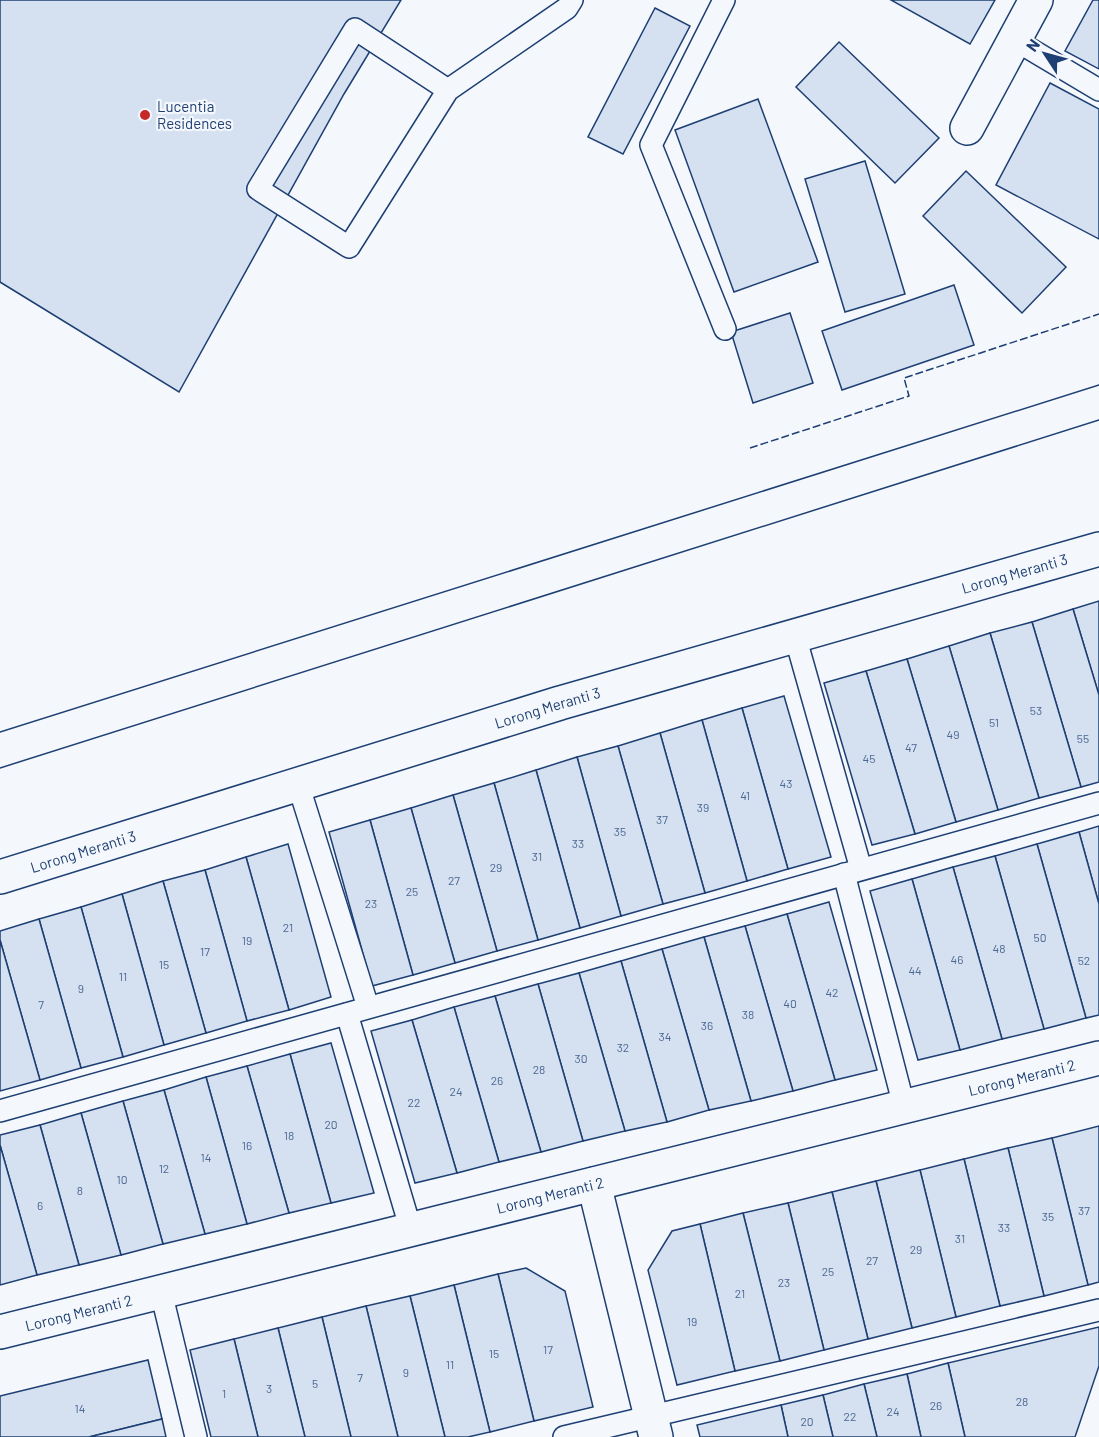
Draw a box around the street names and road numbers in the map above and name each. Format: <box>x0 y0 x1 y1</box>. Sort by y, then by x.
street label: Lorong Meranti 3 <box>959 549 1069 597</box>
street label: Lorong Meranti 3 <box>492 683 602 732</box>
street label: Lorong Meranti 3 <box>28 826 138 876</box>
street label: Lorong Meranti 2 <box>966 1055 1077 1099</box>
street label: Lorong Meranti 2 <box>495 1173 606 1217</box>
street label: Lorong Meranti 2 <box>23 1290 134 1334</box>

